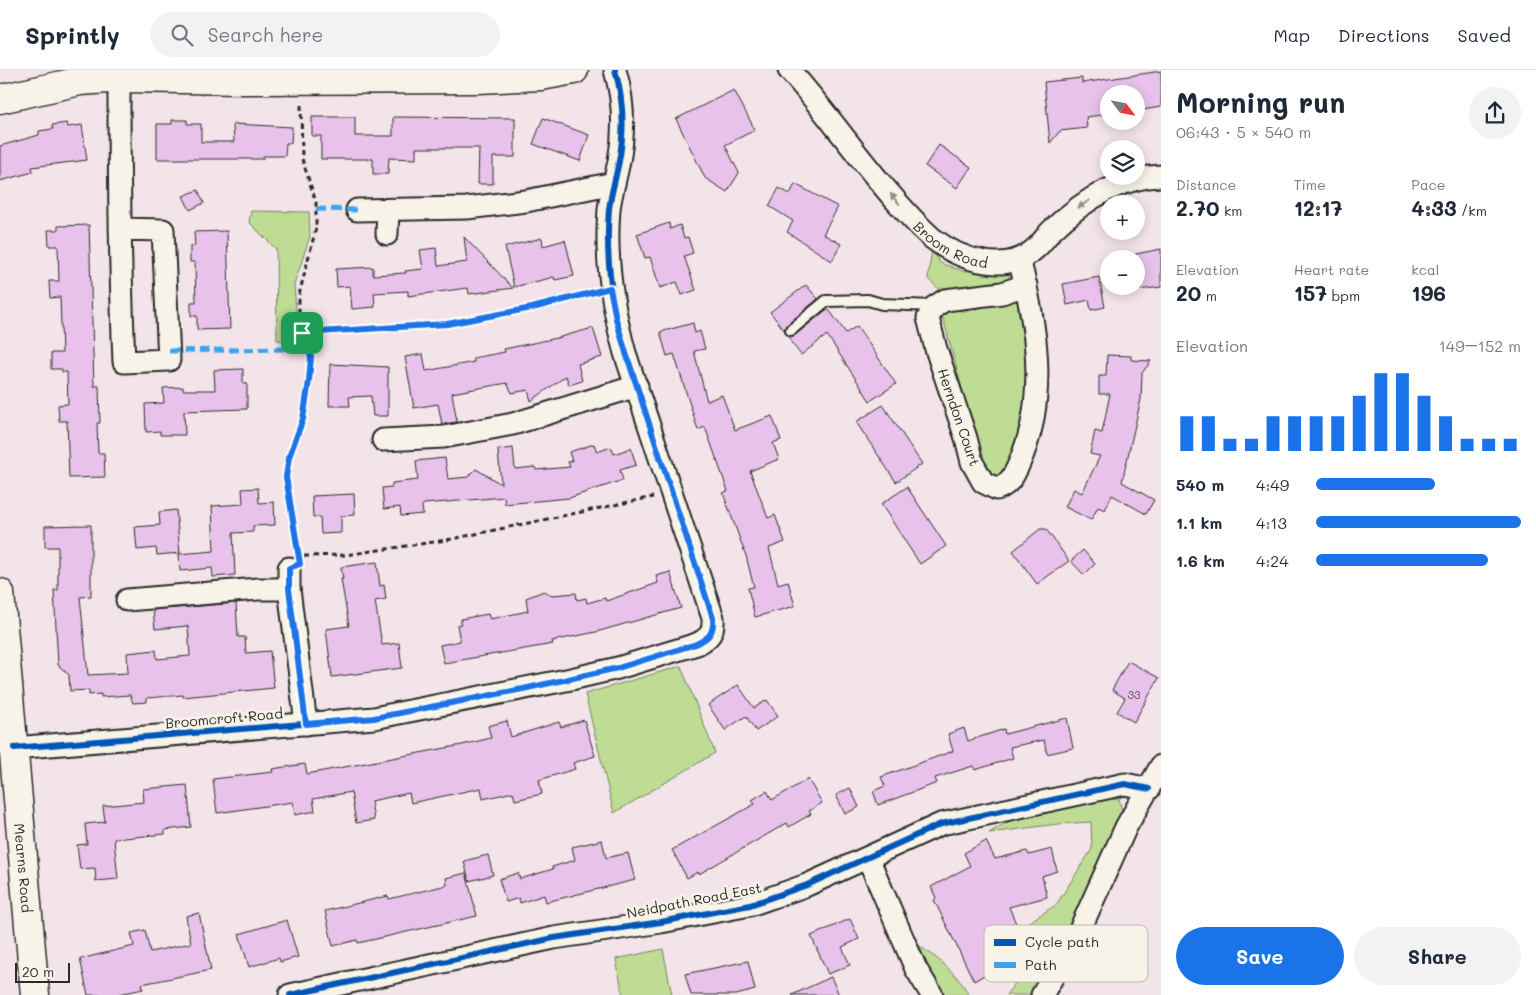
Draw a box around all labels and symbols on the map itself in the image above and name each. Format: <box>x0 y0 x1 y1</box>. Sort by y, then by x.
north arrow <box>1100 85 1145 130</box>
one-way arrow <box>889 194 901 206</box>
one-way arrow <box>1077 200 1090 209</box>
street label: Broom Road <box>910 217 990 272</box>
pin <box>281 312 323 354</box>
street label: Herndon Court <box>933 366 985 468</box>
house number: 33 <box>1128 687 1141 702</box>
street label: Broomcroft Road <box>164 703 284 733</box>
street label: Mearns Road <box>11 823 37 914</box>
street label: Neidpath Road East <box>625 878 763 922</box>
legend <box>984 925 1148 982</box>
text: Cycle path <box>1025 932 1099 951</box>
text: Path <box>1025 955 1056 974</box>
scale bar <box>15 960 70 983</box>

